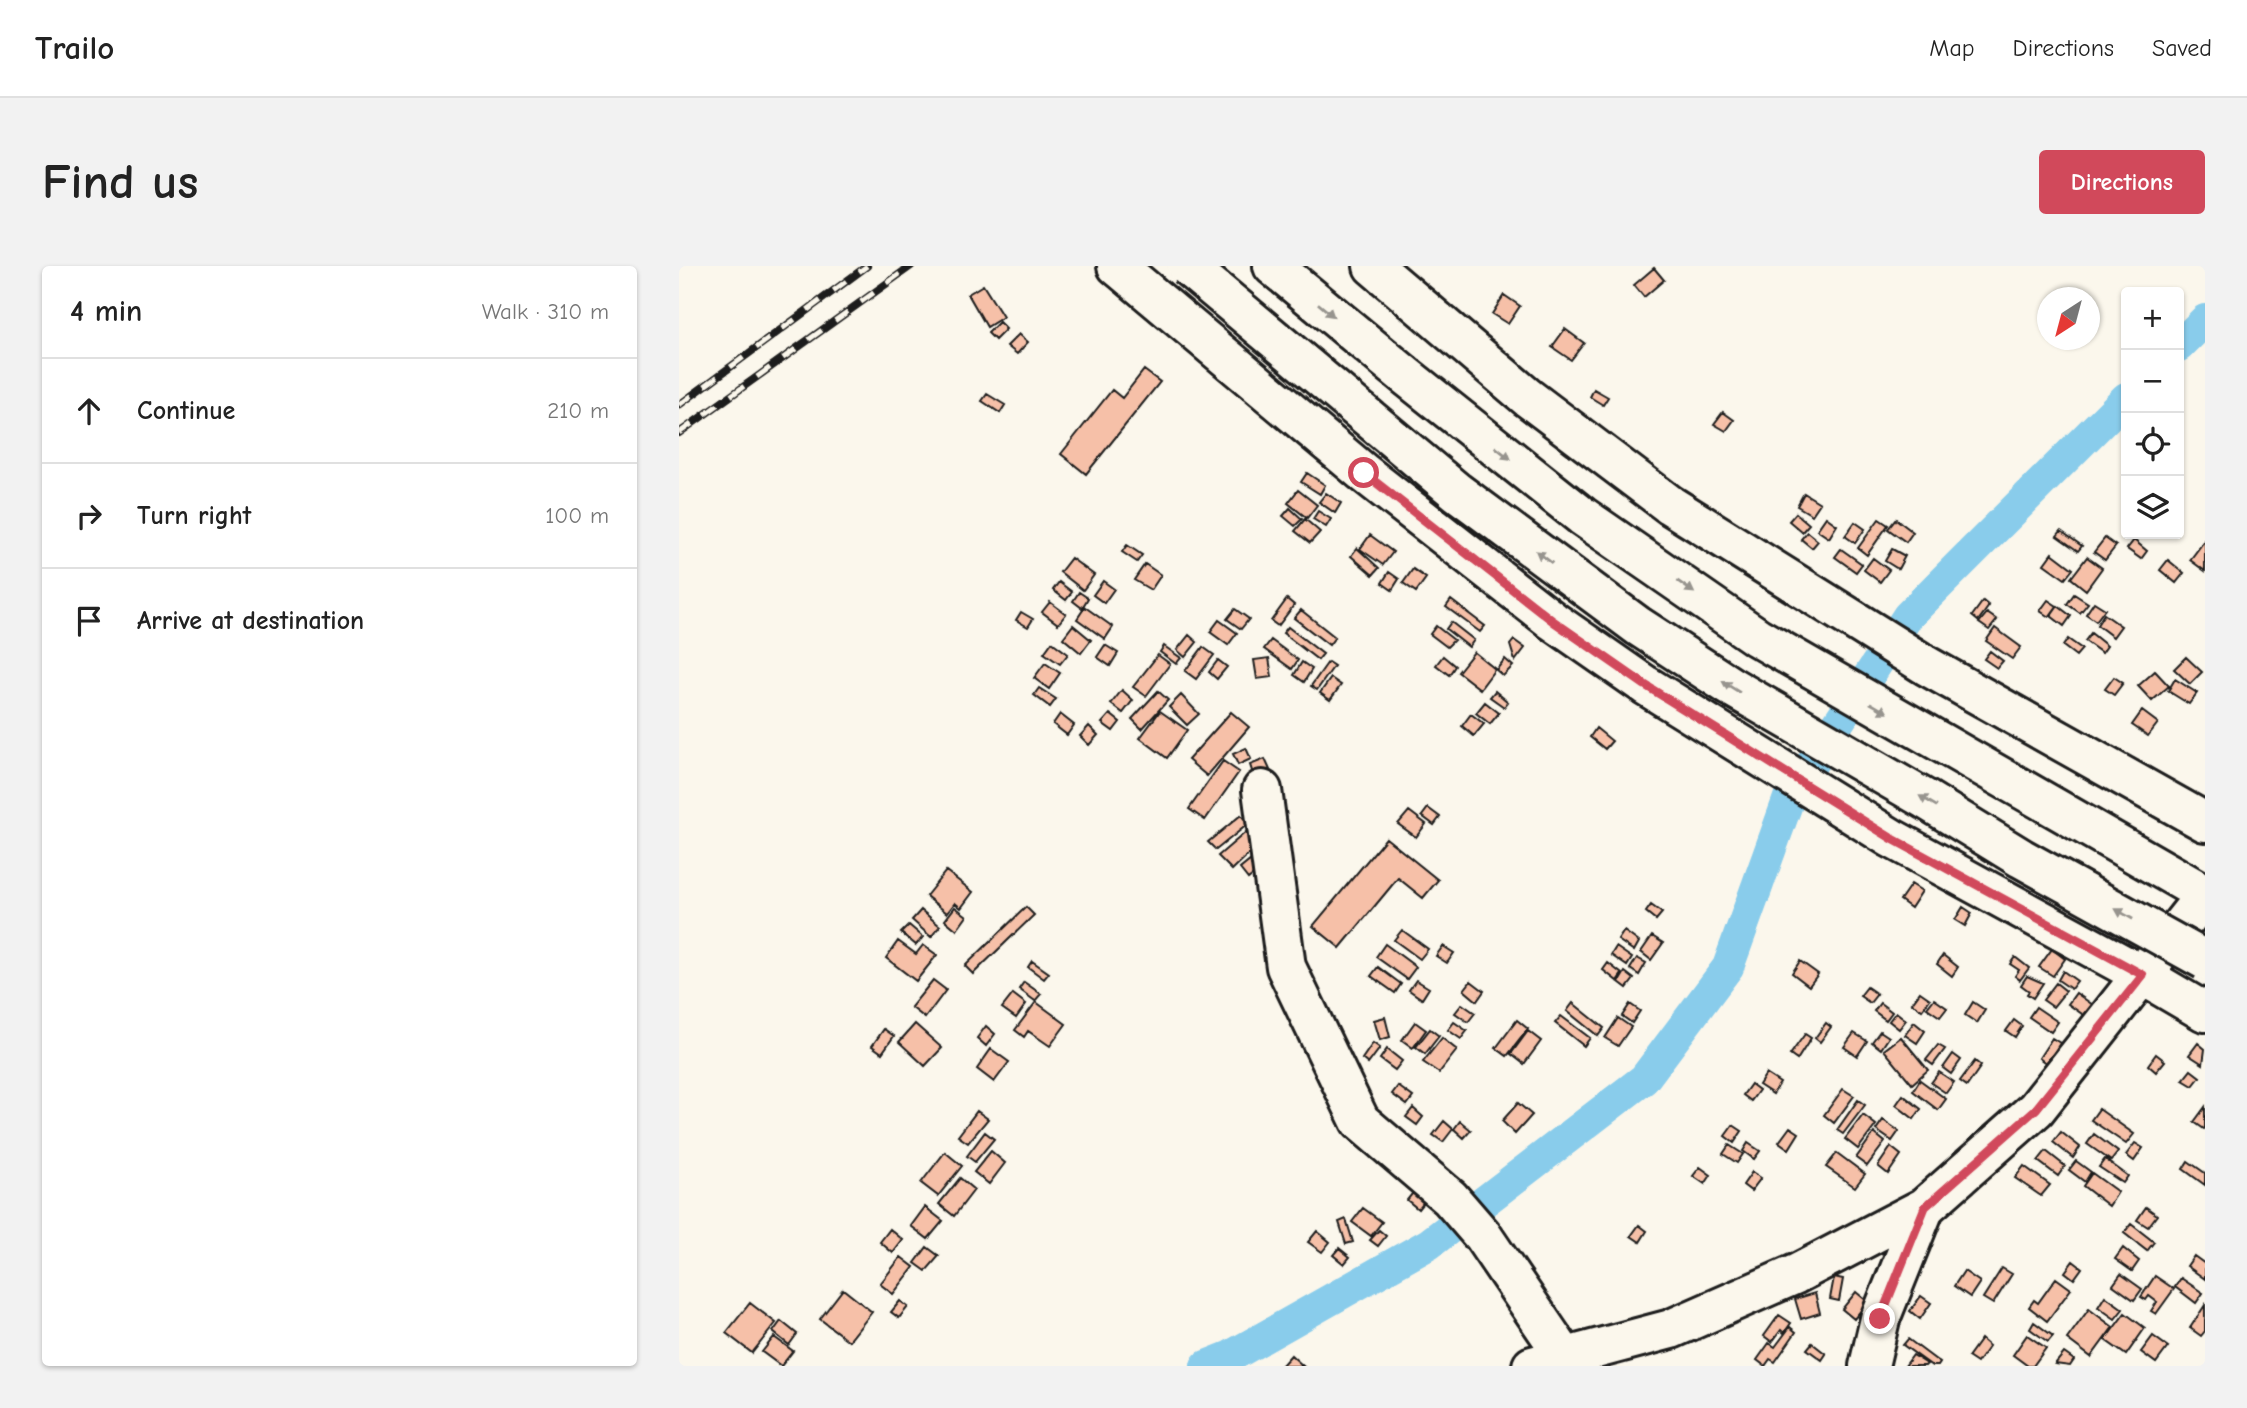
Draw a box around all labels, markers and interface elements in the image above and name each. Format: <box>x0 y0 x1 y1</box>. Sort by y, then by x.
text: Trailo <box>35 29 114 67</box>
text: Map <box>1929 34 1975 62</box>
text: Directions <box>2013 34 2114 62</box>
text: Saved <box>2152 34 2212 62</box>
button: Directions <box>2039 150 2205 214</box>
text: Find us <box>42 154 198 210</box>
north arrow <box>2037 287 2100 350</box>
map controls <box>2121 287 2184 539</box>
button: + <box>2121 287 2184 350</box>
text: 4 min <box>70 294 142 329</box>
text: Walk · 310 m <box>482 298 609 325</box>
one-way arrow <box>1316 302 1334 317</box>
button: − <box>2121 350 2184 413</box>
icon: ahead <box>70 392 108 430</box>
text: Continue <box>137 396 235 426</box>
text: 210 m <box>547 397 609 424</box>
button: locate <box>2121 413 2184 476</box>
one-way arrow <box>1493 445 1511 460</box>
route start <box>1348 457 1379 488</box>
button: layers <box>2121 476 2184 539</box>
icon: right <box>70 497 108 535</box>
text: Turn right <box>137 501 251 531</box>
text: 100 m <box>545 502 609 529</box>
one-way arrow <box>1535 550 1553 564</box>
one-way arrow <box>1677 580 1695 594</box>
icon: arrive <box>70 602 108 640</box>
text: Arrive at destination <box>137 606 364 636</box>
one-way arrow <box>1721 680 1740 693</box>
one-way arrow <box>1869 701 1888 714</box>
one-way arrow <box>1918 794 1937 807</box>
one-way arrow <box>2115 908 2134 921</box>
route end <box>1864 1303 1895 1334</box>

